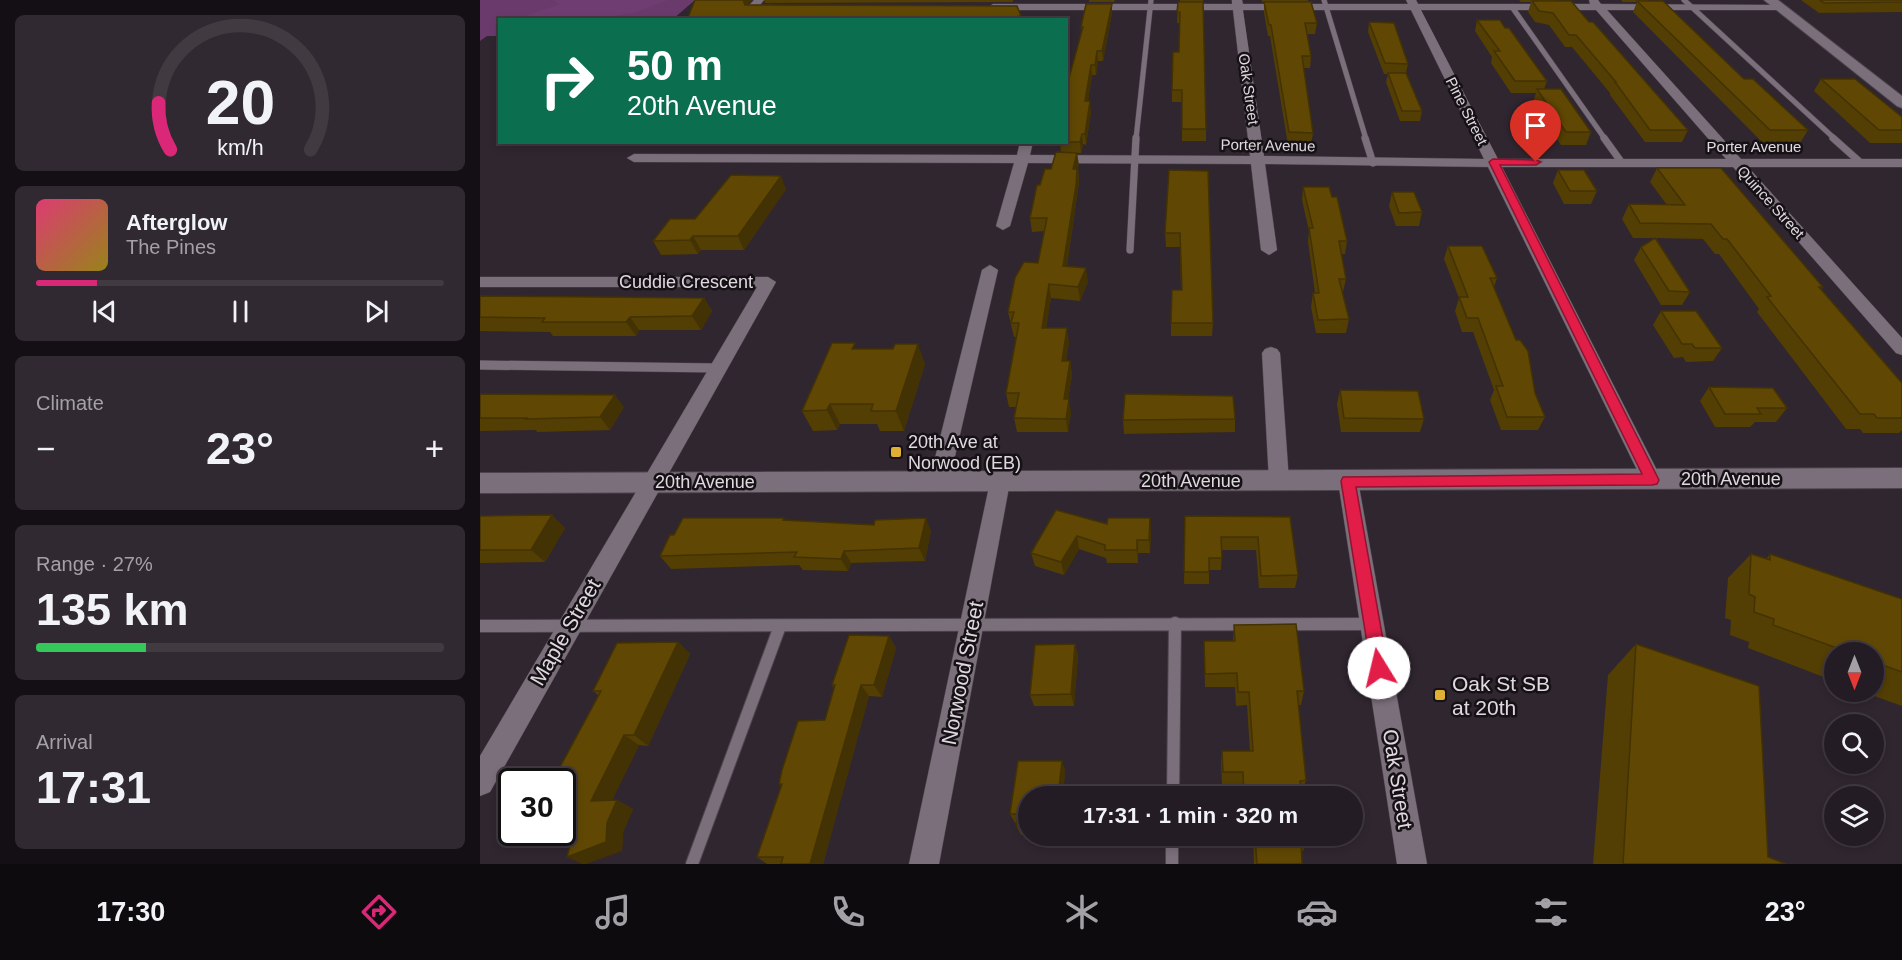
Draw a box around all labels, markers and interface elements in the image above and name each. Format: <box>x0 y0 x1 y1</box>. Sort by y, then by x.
icon: right <box>528 42 606 120</box>
text: 50 m <box>627 42 723 89</box>
street label: Oak Street <box>1236 52 1263 127</box>
text: 20 <box>205 68 275 137</box>
street label: Pine Street <box>1443 74 1492 149</box>
text: 20th Avenue <box>627 91 777 121</box>
pin <box>1510 100 1561 162</box>
icon: arrive <box>1519 109 1552 142</box>
text: km/h <box>217 136 263 160</box>
street label: Porter Avenue <box>1220 136 1316 154</box>
street label: Porter Avenue <box>1707 138 1801 155</box>
street label: Quince Street <box>1734 162 1809 242</box>
text: Afterglow <box>126 210 227 235</box>
text: The Pines <box>126 236 216 258</box>
street label: Cuddie Crescent <box>619 272 753 292</box>
icon: previous <box>88 295 121 328</box>
icon: pause <box>224 295 257 328</box>
icon: next <box>360 295 393 328</box>
text: Climate <box>36 392 104 414</box>
text: 23° <box>206 423 274 474</box>
text: − <box>36 430 55 467</box>
text: + <box>425 430 444 467</box>
place label: 20th Ave at Norwood (EB) <box>908 432 1021 473</box>
marker: 20th Ave at Norwood (EB) <box>889 445 903 459</box>
street label: 20th Avenue <box>1681 469 1781 489</box>
street label: 20th Avenue <box>1141 471 1241 491</box>
street label: 20th Avenue <box>655 472 755 492</box>
text: Range · 27% <box>36 553 153 575</box>
street label: Maple Street <box>525 575 605 689</box>
text: 135 km <box>36 584 189 635</box>
street label: Norwood Street <box>937 599 987 747</box>
position arrow <box>1347 636 1411 700</box>
north arrow <box>1824 642 1884 702</box>
map controls <box>1824 642 1884 846</box>
place label: Oak St SB at 20th <box>1452 672 1550 719</box>
marker: Oak St SB at 20th <box>1433 688 1447 702</box>
button: search <box>1824 714 1884 774</box>
street label: Oak Street <box>1379 728 1417 831</box>
text: Arrival <box>36 731 93 753</box>
text: 17:31 <box>36 762 151 813</box>
speed limit sign: 30 <box>498 768 576 846</box>
button: layers <box>1824 786 1884 846</box>
text: 17:31 · 1 min · 320 m <box>1083 803 1298 828</box>
icon: directions <box>358 891 400 933</box>
icon: music <box>592 891 634 933</box>
icon: phone <box>827 891 869 933</box>
icon: climate <box>1061 891 1103 933</box>
icon: car <box>1296 891 1338 933</box>
icon: filters <box>1530 891 1572 933</box>
text: 17:30 <box>96 897 165 927</box>
text: 23° <box>1765 897 1806 927</box>

